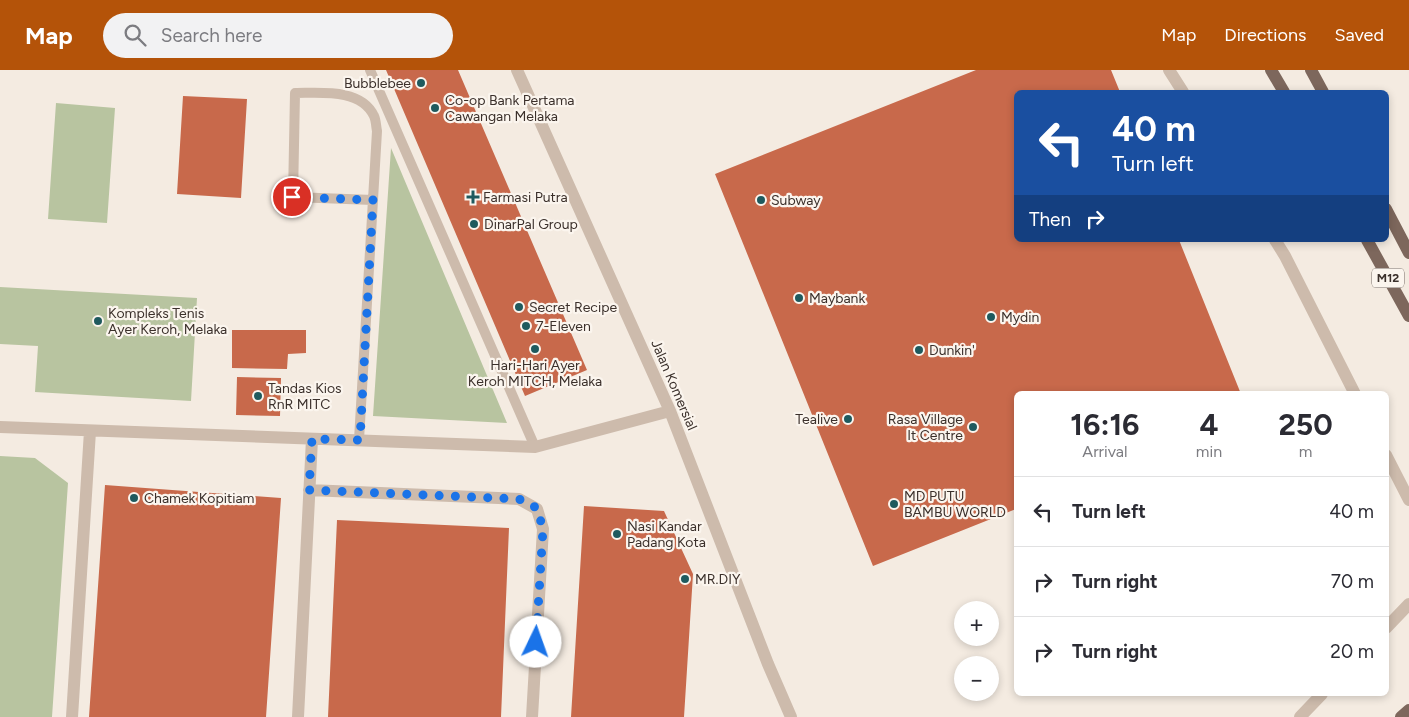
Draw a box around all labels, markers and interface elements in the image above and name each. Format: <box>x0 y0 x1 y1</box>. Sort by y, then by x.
search box <box>103 13 453 58</box>
text: Map <box>25 21 73 50</box>
icon: search <box>121 21 149 49</box>
text: Search here <box>161 24 262 47</box>
text: Map <box>1161 24 1196 46</box>
text: Directions <box>1224 24 1306 46</box>
text: Saved <box>1334 24 1384 46</box>
place label: Bubblebee <box>344 75 411 92</box>
marker: Bubblebee <box>415 77 427 89</box>
place label: Co-op Bank Pertama Cawangan Melaka <box>445 92 574 125</box>
marker: Co-op Bank Pertama Cawangan Melaka <box>429 102 441 114</box>
text: 40 m <box>1112 108 1196 150</box>
icon: left <box>1029 110 1094 175</box>
text: Turn left <box>1112 150 1194 177</box>
pin <box>271 176 313 218</box>
icon: arrive <box>278 183 306 211</box>
place label: Farmasi Putra <box>483 189 568 206</box>
marker: Farmasi Putra <box>467 191 479 203</box>
place label: Subway <box>771 192 821 209</box>
marker: Subway <box>755 194 767 206</box>
icon: right <box>1081 205 1109 233</box>
text: Then <box>1029 208 1071 231</box>
place label: DinarPal Group <box>484 216 578 233</box>
marker: DinarPal Group <box>468 218 480 230</box>
road number: M12 <box>1372 268 1404 288</box>
place label: Maybank <box>809 290 865 307</box>
marker: Maybank <box>793 292 805 304</box>
place label: Secret Recipe <box>529 299 617 316</box>
marker: Secret Recipe <box>513 301 525 313</box>
place label: Kompleks Tenis Ayer Keroh, Melaka <box>108 305 227 338</box>
place label: Mydin <box>1001 309 1039 326</box>
marker: Mydin <box>985 311 997 323</box>
marker: Kompleks Tenis Ayer Keroh, Melaka <box>92 315 104 327</box>
place label: 7-Eleven <box>536 318 591 335</box>
marker: 7-Eleven <box>520 320 532 332</box>
street label: Jalan Komersial <box>647 337 701 433</box>
place label: Dunkin' <box>929 342 975 359</box>
marker: Hari-Hari Ayer Keroh MITCH, Melaka <box>529 343 541 355</box>
marker: Dunkin' <box>913 344 925 356</box>
place label: Hari-Hari Ayer Keroh MITCH, Melaka <box>468 357 602 390</box>
place label: Tandas Kios RnR MITC <box>268 380 342 413</box>
marker: Tandas Kios RnR MITC <box>252 390 264 402</box>
text: 16:16 <box>1070 406 1139 443</box>
text: 4 <box>1199 406 1218 443</box>
text: 250 <box>1278 406 1333 443</box>
place label: Tealive <box>795 411 838 428</box>
place label: Rasa Village It Centre <box>888 411 963 444</box>
marker: Tealive <box>842 413 854 425</box>
marker: Rasa Village It Centre <box>967 421 979 433</box>
text: Arrival <box>1082 442 1128 461</box>
text: min <box>1196 442 1222 461</box>
text: m <box>1299 442 1312 461</box>
place label: MD PUTU BAMBU WORLD <box>904 488 1006 521</box>
place label: Chamek Kopitiam <box>144 490 255 507</box>
marker: Chamek Kopitiam <box>128 492 140 504</box>
marker: MD PUTU BAMBU WORLD <box>888 498 900 510</box>
icon: left <box>1029 498 1057 526</box>
text: Turn left <box>1072 500 1146 523</box>
text: 40 m <box>1329 500 1374 523</box>
place label: Nasi Kandar Padang Kota <box>627 518 706 551</box>
marker: Nasi Kandar Padang Kota <box>611 528 623 540</box>
icon: right <box>1029 568 1057 596</box>
text: Turn right <box>1072 570 1158 593</box>
text: 70 m <box>1331 570 1374 593</box>
place label: MR.DIY <box>695 571 741 588</box>
marker: MR.DIY <box>679 573 691 585</box>
map controls <box>954 601 999 701</box>
button: + <box>954 601 999 646</box>
position arrow <box>509 615 561 667</box>
icon: right <box>1029 638 1057 666</box>
text: Turn right <box>1072 640 1158 663</box>
text: 20 m <box>1330 640 1374 663</box>
button: − <box>954 656 999 701</box>

